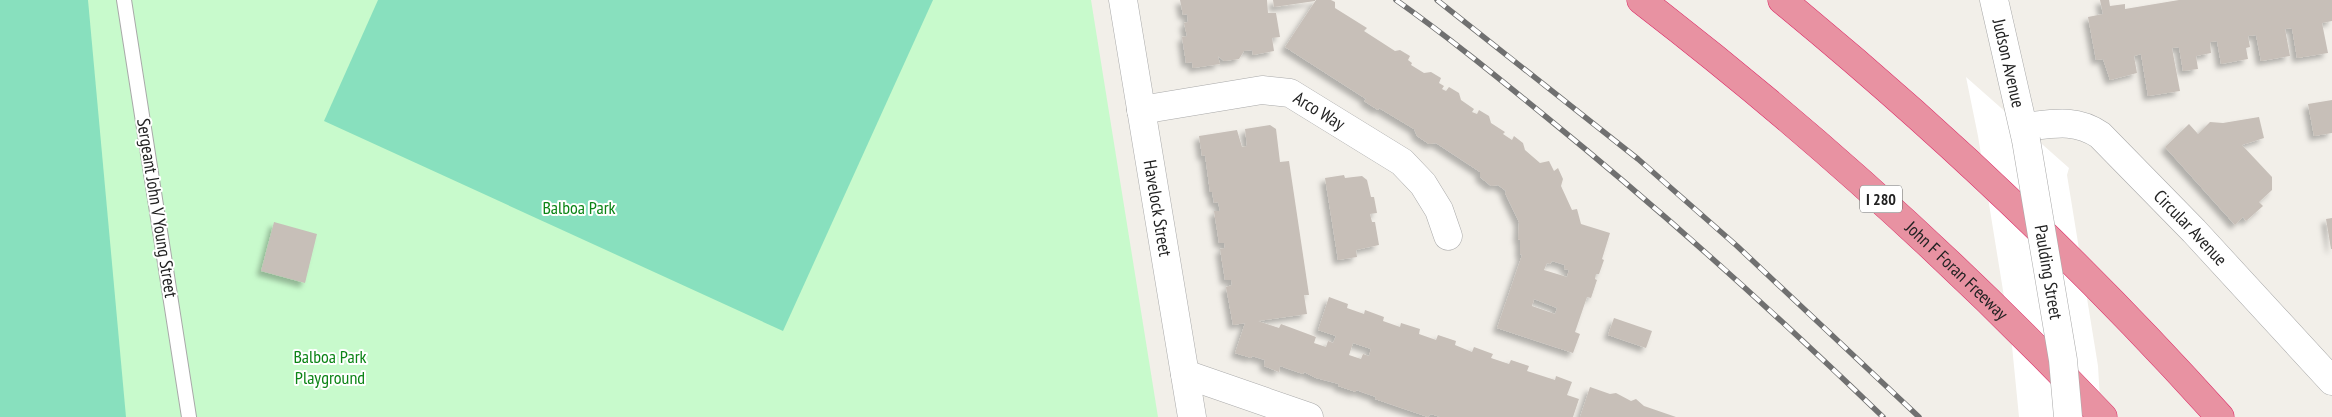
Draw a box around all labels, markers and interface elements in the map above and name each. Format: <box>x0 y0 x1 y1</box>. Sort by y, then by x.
street label: Judson Avenue <box>1987 16 2030 110</box>
street label: Arco Way <box>1289 86 1350 135</box>
street label: Sergeant John V Young Street <box>132 117 183 299</box>
street label: Havelock Street <box>1139 158 1177 258</box>
road number: I 280 <box>1860 185 1902 212</box>
street label: Circular Avenue <box>2149 185 2232 270</box>
park label: Balboa Park <box>542 196 616 219</box>
street label: John F Foran Freeway <box>1900 215 2013 325</box>
street label: Paulding Street <box>2029 223 2068 321</box>
park label: Balboa Park Playground <box>293 345 367 389</box>

